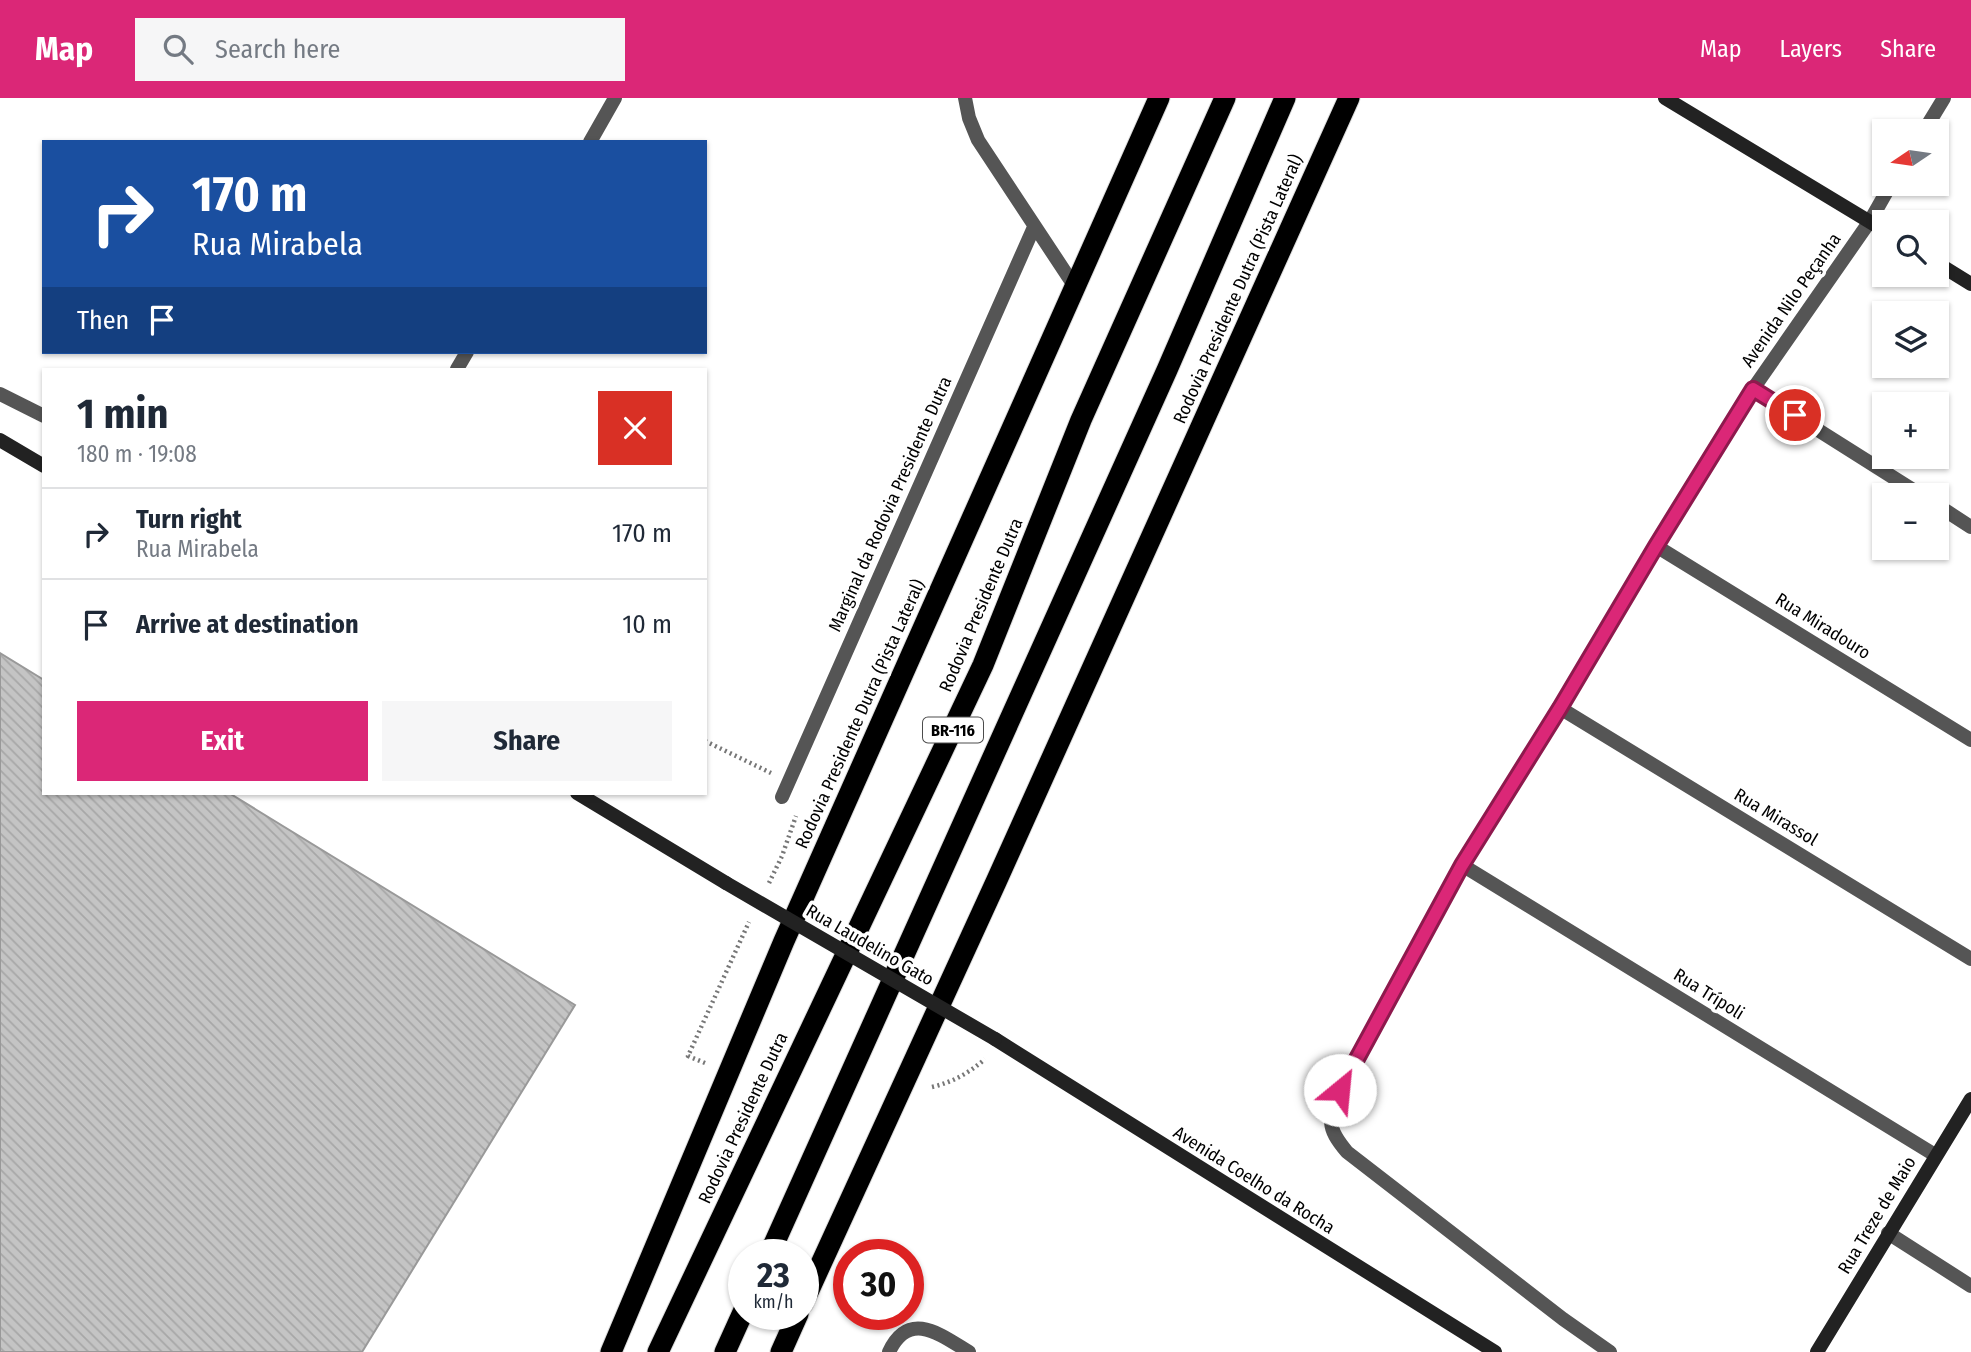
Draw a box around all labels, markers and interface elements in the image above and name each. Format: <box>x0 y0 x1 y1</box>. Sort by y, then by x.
search box <box>135 18 625 81</box>
text: Map <box>35 29 93 69</box>
icon: search <box>159 30 197 68</box>
text: Search here <box>215 34 340 65</box>
text: Map <box>1700 35 1742 63</box>
text: Layers <box>1780 35 1842 63</box>
text: Share <box>1880 35 1936 63</box>
north arrow <box>1872 119 1950 196</box>
map controls <box>1872 119 1949 560</box>
street label: Rodovia Presidente Dutra (Pista Lateral) <box>1169 151 1307 427</box>
text: 170 m <box>192 165 308 224</box>
icon: right <box>77 168 168 259</box>
button: search <box>1872 210 1949 287</box>
text: Rua Mirabela <box>192 225 363 263</box>
street label: Avenida Nilo Peçanha <box>1736 229 1846 371</box>
icon: arrive <box>143 301 181 339</box>
button: layers <box>1872 301 1949 378</box>
text: Then <box>77 305 129 336</box>
street label: Marginal da Rodovia Presidente Dutra <box>824 373 956 635</box>
pin <box>1765 385 1825 445</box>
text: 1 min <box>77 389 168 439</box>
button: close <box>598 391 672 465</box>
button: + <box>1872 392 1949 469</box>
icon: arrive <box>1776 396 1814 434</box>
text: 180 m · 19:08 <box>77 440 197 468</box>
button: − <box>1872 483 1949 560</box>
text: Turn right <box>136 504 242 535</box>
icon: right <box>77 515 115 553</box>
street label: Rodovia Presidente Dutra <box>934 515 1028 695</box>
text: 170 m <box>612 518 672 549</box>
text: Rua Mirabela <box>136 535 259 563</box>
street label: Rodovia Presidente Dutra (Pista Lateral) <box>791 576 929 852</box>
street label: Rua Miradouro <box>1771 588 1875 664</box>
icon: arrive <box>77 606 115 644</box>
text: Arrive at destination <box>136 609 359 640</box>
text: 10 m <box>622 609 672 640</box>
button: Exit <box>77 701 368 781</box>
button: Share <box>382 701 672 781</box>
road number: BR-116 <box>923 718 983 743</box>
street label: Rua Mirassol <box>1730 784 1822 851</box>
street label: Rua Laudelino Gato <box>802 900 938 990</box>
street label: Rua Trípoli <box>1670 964 1748 1024</box>
street label: Rodovia Presidente Dutra <box>694 1029 792 1207</box>
position arrow <box>1303 1053 1377 1127</box>
street label: Avenida Coelho da Rocha <box>1169 1121 1339 1239</box>
street label: Rua Treze de Maio <box>1833 1152 1921 1278</box>
speed limit sign: 30 <box>833 1239 924 1330</box>
text: 23 <box>757 1254 790 1296</box>
text: km/h <box>753 1291 794 1313</box>

